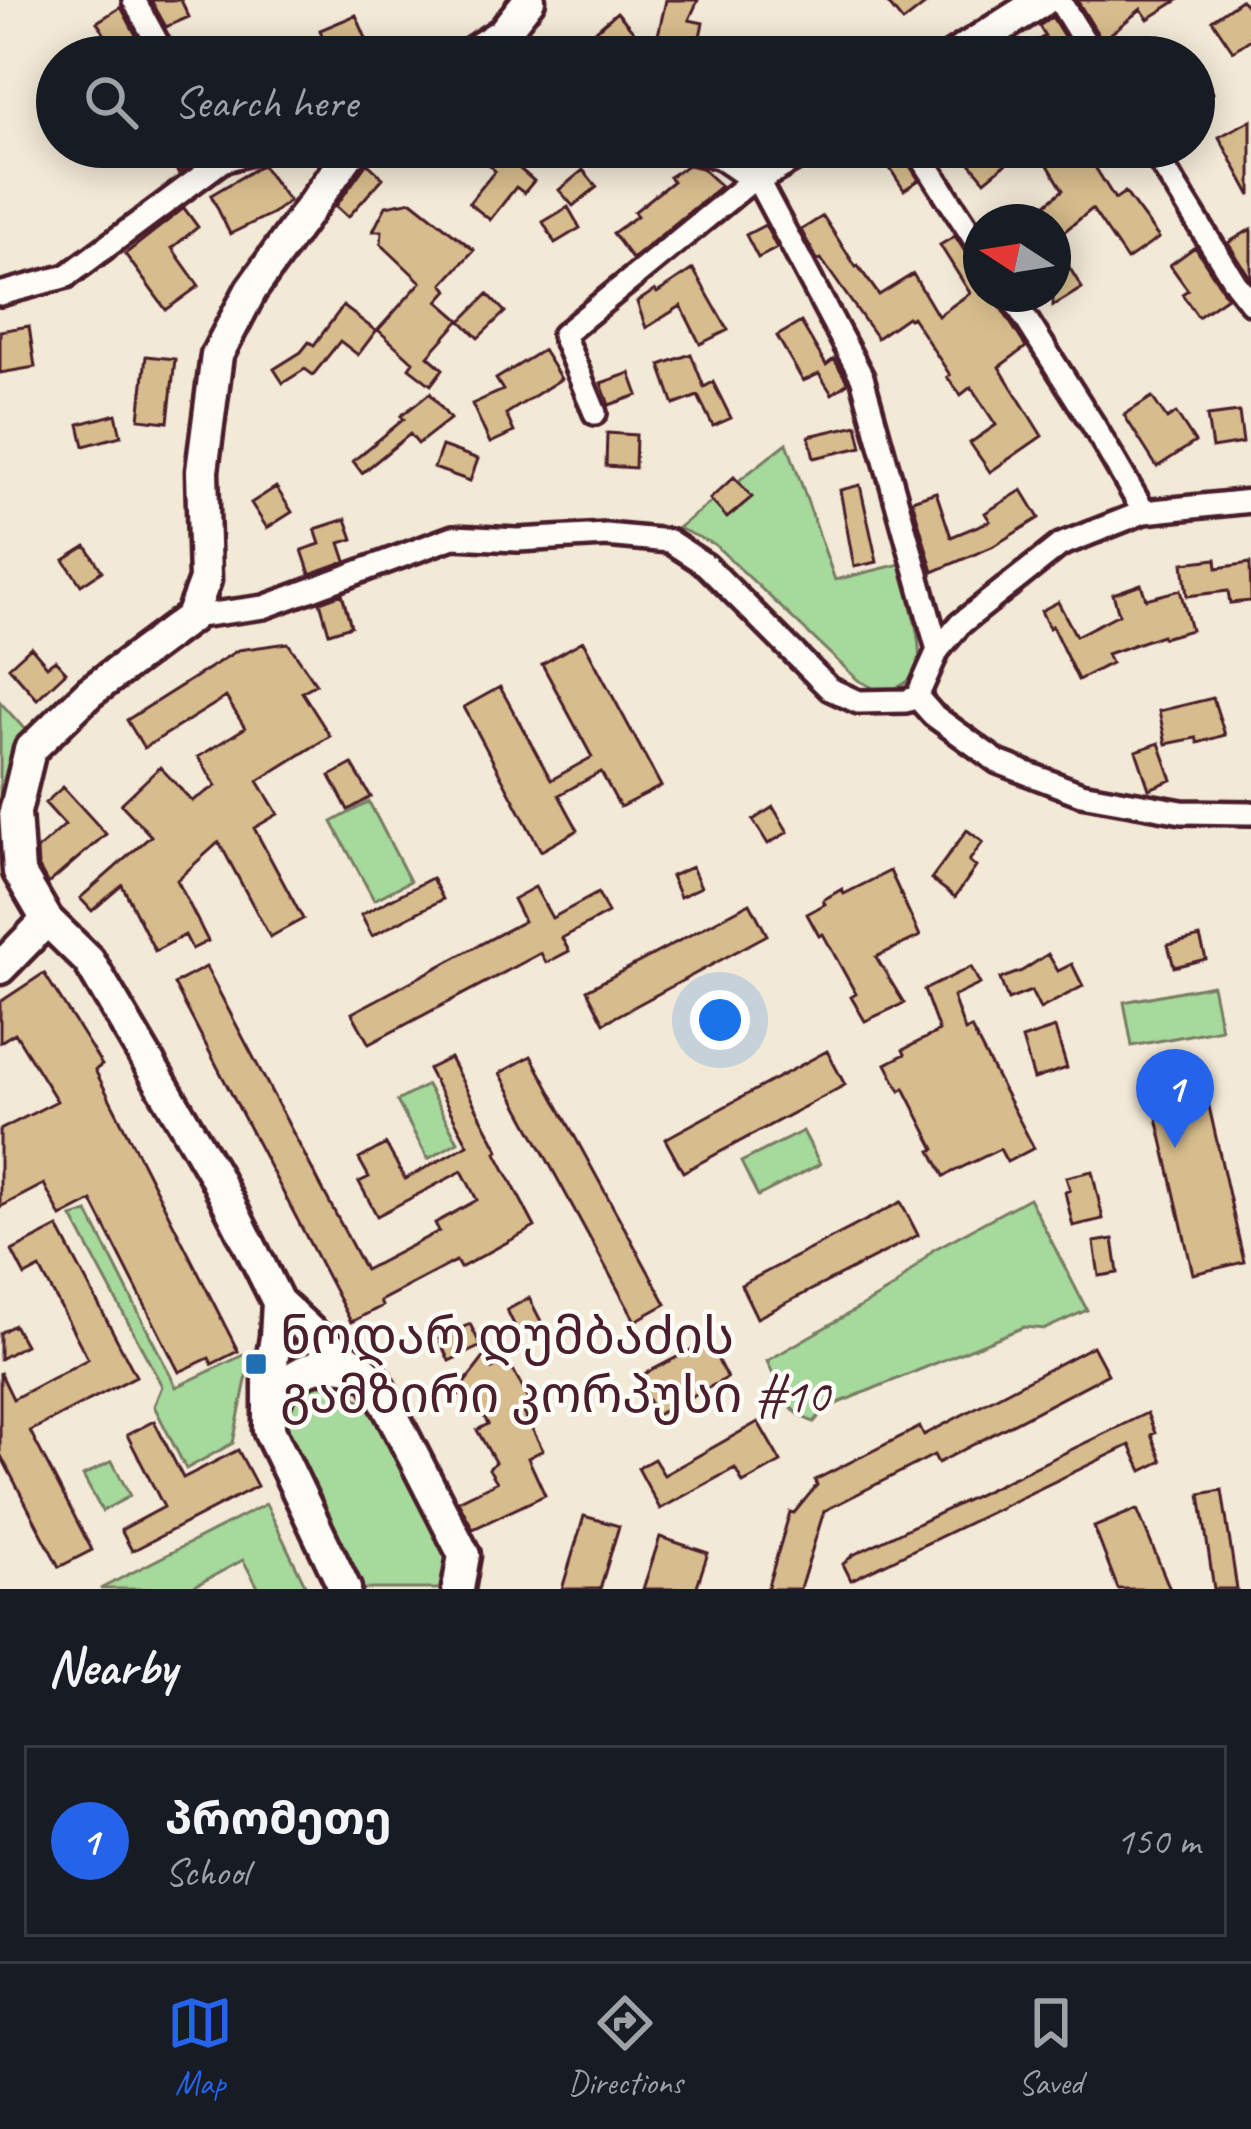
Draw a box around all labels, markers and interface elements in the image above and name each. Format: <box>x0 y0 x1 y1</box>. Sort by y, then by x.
search box <box>36 36 1215 168</box>
icon: search <box>78 69 144 135</box>
text: Search here <box>174 74 357 131</box>
north arrow <box>963 204 1071 312</box>
your location <box>690 990 750 1050</box>
pin: 1 <box>1136 1049 1214 1148</box>
place label: ნოდარ დუმბაძის გამზირი კორპუსი #10 <box>280 1304 832 1427</box>
marker: ნოდარ დუმბაძის გამზირი კორპუსი #10 <box>243 1351 269 1377</box>
text: Nearby <box>48 1635 176 1699</box>
text: პრომეთე <box>165 1791 391 1848</box>
text: 1 <box>81 1817 99 1866</box>
text: 150 m <box>1116 1817 1200 1866</box>
text: School <box>165 1848 249 1897</box>
tab: Map <box>167 1990 233 2104</box>
tab: Directions <box>568 1990 683 2104</box>
tab: Saved <box>1018 1990 1084 2104</box>

